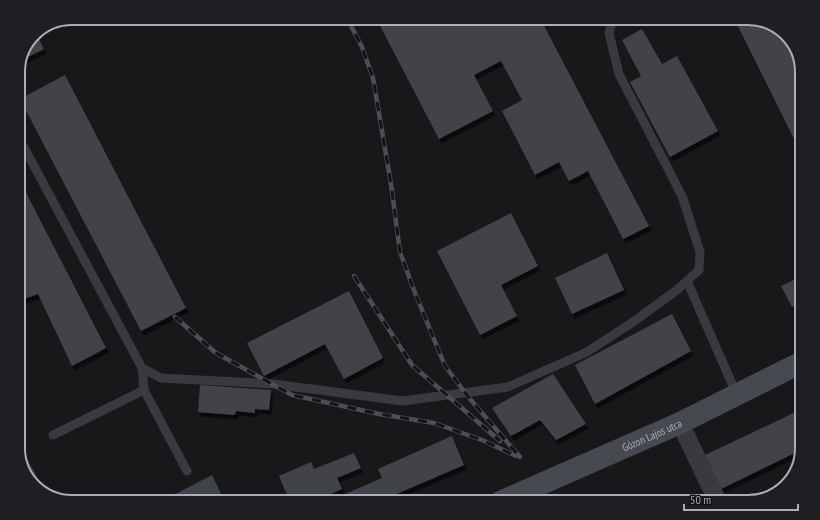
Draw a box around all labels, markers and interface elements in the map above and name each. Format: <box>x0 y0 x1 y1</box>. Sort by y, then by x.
street label: Gózon Lajos utca <box>620 416 684 455</box>
scale bar <box>684 486 798 512</box>
text: 50 m <box>690 492 711 507</box>

